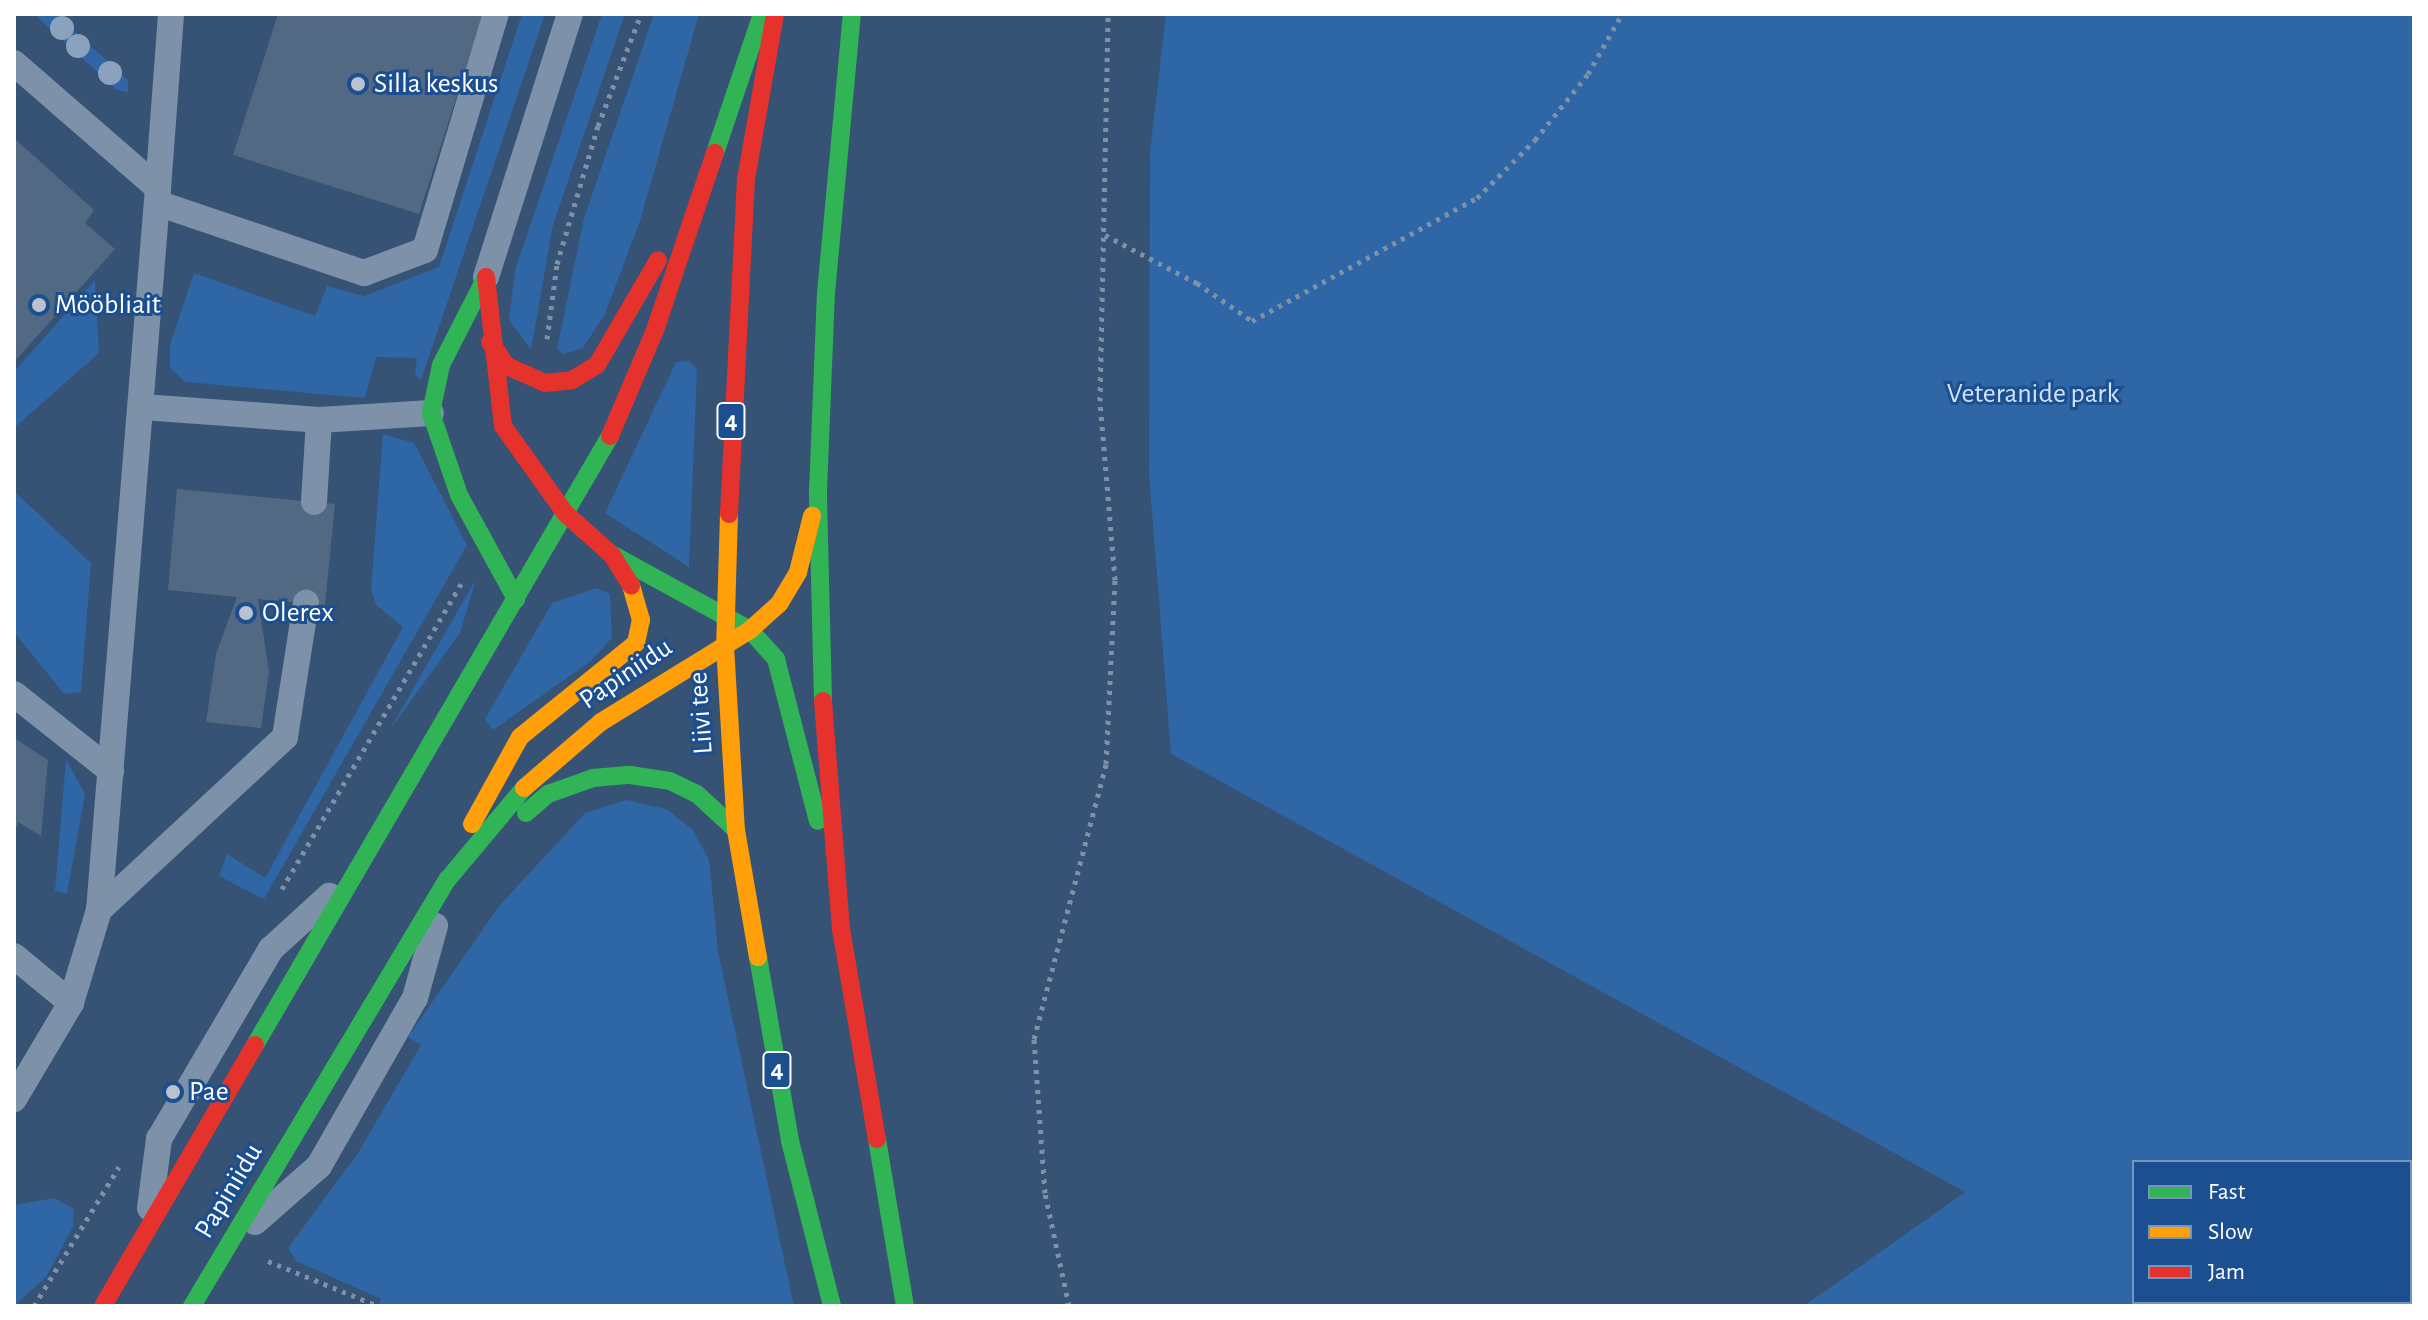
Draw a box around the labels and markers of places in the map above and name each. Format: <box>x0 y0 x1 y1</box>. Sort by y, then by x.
place label: Silla keskus <box>374 67 498 101</box>
marker: Silla keskus <box>349 75 367 93</box>
place label: Mööbliait <box>55 288 161 322</box>
marker: Mööbliait <box>30 296 48 314</box>
place label: Olerex <box>262 596 334 630</box>
marker: Olerex <box>237 604 255 622</box>
place label: Pae <box>189 1075 229 1109</box>
marker: Pae <box>164 1083 182 1101</box>

